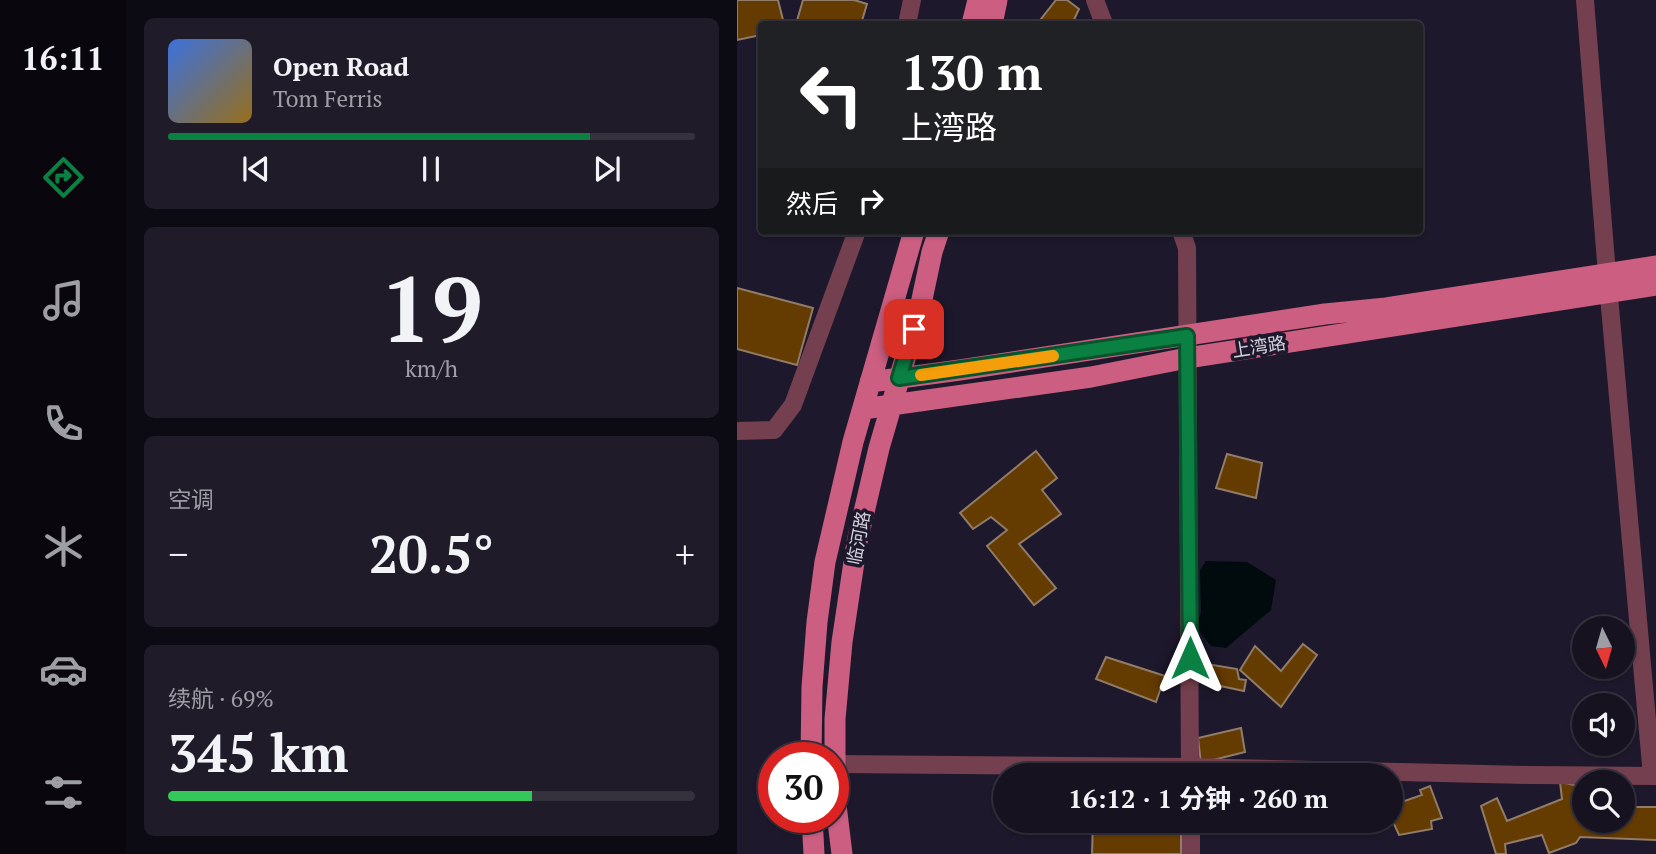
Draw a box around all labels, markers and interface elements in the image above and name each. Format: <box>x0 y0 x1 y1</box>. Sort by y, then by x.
text: 16:11 <box>21 37 105 79</box>
text: 130 m <box>901 39 1043 104</box>
text: Open Road <box>273 49 409 83</box>
icon: left <box>786 49 877 140</box>
text: Tom Ferris <box>273 83 383 114</box>
text: 上湾路 <box>901 106 997 148</box>
icon: previous <box>237 150 275 188</box>
icon: pause <box>412 150 450 188</box>
icon: next <box>588 150 626 188</box>
icon: directions <box>39 153 88 202</box>
icon: right <box>852 182 890 220</box>
text: 然后 <box>786 186 838 220</box>
text: 19 <box>380 247 483 368</box>
icon: music <box>39 276 88 325</box>
pin <box>884 299 944 359</box>
icon: arrive <box>895 310 933 348</box>
street label: 上湾路 <box>1230 330 1287 362</box>
text: km/h <box>405 353 458 384</box>
icon: phone <box>39 399 88 448</box>
text: 空调 <box>168 484 214 515</box>
street label: 临河路 <box>841 509 875 567</box>
text: 20.5° <box>369 519 494 588</box>
icon: climate <box>39 522 88 571</box>
text: − <box>168 529 188 579</box>
text: + <box>675 529 695 579</box>
north arrow <box>1572 616 1635 679</box>
map controls <box>1572 616 1635 833</box>
position arrow <box>1153 621 1227 695</box>
icon: car <box>39 645 88 694</box>
text: 续航 · 69% <box>168 683 274 714</box>
button: sound <box>1572 693 1635 756</box>
text: 345 km <box>168 718 349 787</box>
speed limit sign: 30 <box>758 742 849 833</box>
icon: filters <box>39 768 88 817</box>
button: search <box>1572 770 1635 833</box>
text: 16:12 · 1 分钟 · 260 m <box>1068 781 1328 815</box>

